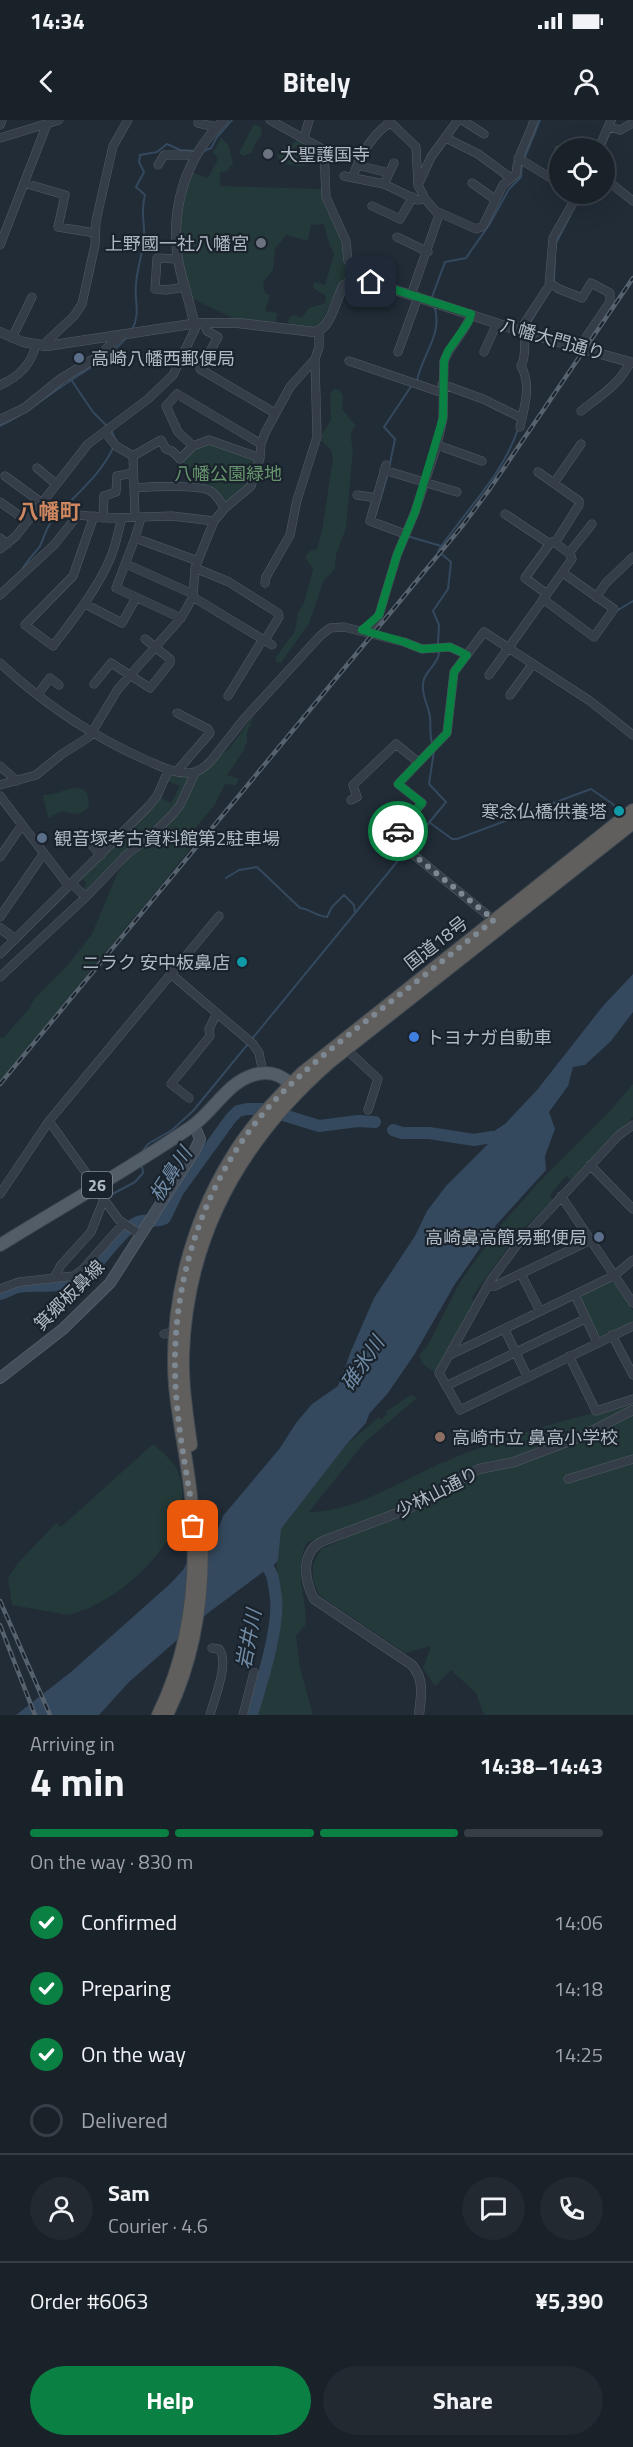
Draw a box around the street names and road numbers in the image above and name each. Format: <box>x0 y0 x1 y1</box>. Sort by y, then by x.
street label: 八幡大門通り <box>497 311 609 367</box>
street label: 国道18号 <box>398 910 474 976</box>
road number: 26 <box>82 1172 112 1198</box>
street label: 箕郷板鼻線 <box>28 1254 110 1336</box>
street label: 少林山通り <box>391 1460 483 1524</box>

